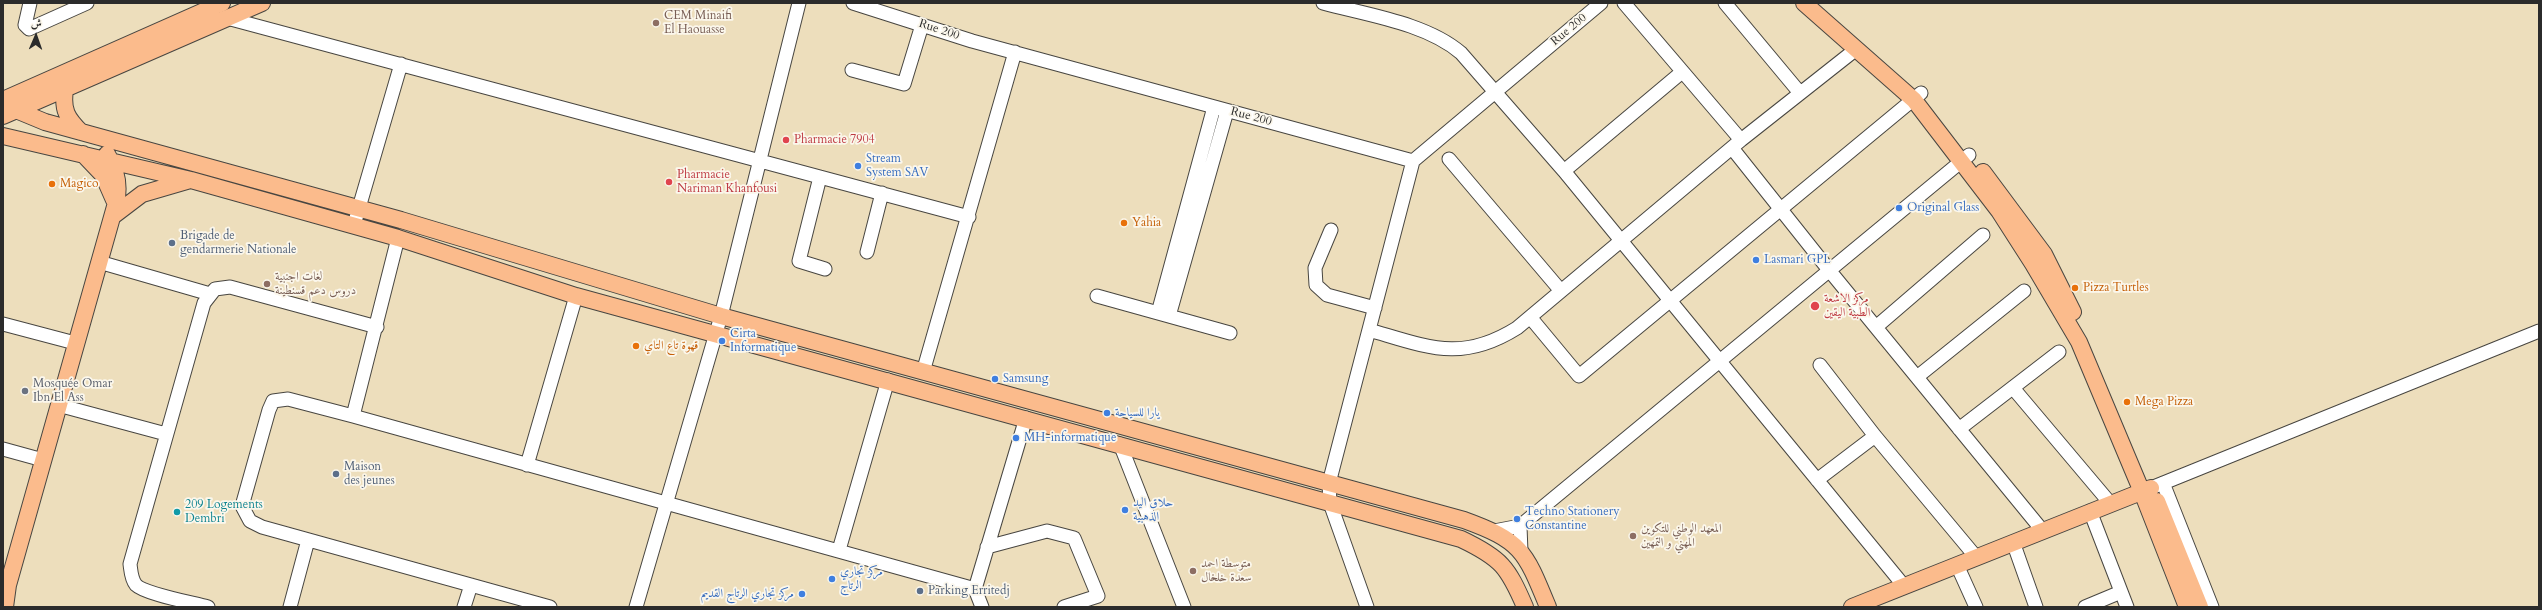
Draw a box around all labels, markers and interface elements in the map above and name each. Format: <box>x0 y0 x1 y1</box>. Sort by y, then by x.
place label: CEM Minaifi El Haouasse <box>664 9 732 37</box>
street label: Rue 200 <box>1548 11 1590 49</box>
north arrow <box>16 16 56 56</box>
text: ش <box>31 16 42 31</box>
street label: Rue 200 <box>917 17 961 43</box>
marker: CEM Minaifi El Haouasse <box>651 18 661 28</box>
street label: Rue 200 <box>1229 105 1273 129</box>
place label: Pharmacie 7904 <box>794 133 875 147</box>
marker: Pharmacie 7904 <box>781 135 791 145</box>
place label: Stream System SAV <box>866 152 928 180</box>
marker: Stream System SAV <box>853 161 863 171</box>
place label: Pharmacie Nariman Khanfousi <box>677 168 777 196</box>
place label: Magico <box>60 177 99 191</box>
marker: Pharmacie Nariman Khanfousi <box>664 177 674 187</box>
marker: Magico <box>47 179 57 189</box>
place label: Original Glass <box>1907 201 1979 215</box>
marker: Original Glass <box>1894 203 1904 213</box>
place label: Yahia <box>1132 216 1161 230</box>
marker: Yahia <box>1119 218 1129 228</box>
place label: Brigade de gendarmerie Nationale <box>180 229 297 257</box>
marker: Brigade de gendarmerie Nationale <box>167 238 177 248</box>
place label: Lasmari GPL <box>1764 253 1831 267</box>
marker: Lasmari GPL <box>1751 255 1761 265</box>
place label: لغات اجنبية دروس دعم قسنطينة <box>275 270 356 298</box>
marker: لغات اجنبية دروس دعم قسنطينة <box>262 279 272 289</box>
place label: Pizza Turtles <box>2083 281 2149 295</box>
marker: Pizza Turtles <box>2070 283 2080 293</box>
place label: مركز الاشعة الطبية اليقين <box>1824 292 1870 320</box>
marker: مركز الاشعة الطبية اليقين <box>1809 300 1821 312</box>
place label: Cirta Informatique <box>730 327 796 355</box>
marker: Cirta Informatique <box>717 336 727 346</box>
place label: قهوة تاع التاي <box>644 339 698 353</box>
marker: قهوة تاع التاي <box>631 341 641 351</box>
place label: Samsung <box>1003 372 1048 386</box>
marker: Samsung <box>990 374 1000 384</box>
place label: Mosquée Omar Ibn El Ass <box>33 377 112 405</box>
marker: Mosquée Omar Ibn El Ass <box>20 386 30 396</box>
place label: Mega Pizza <box>2135 395 2193 409</box>
marker: Mega Pizza <box>2122 397 2132 407</box>
place label: يارا للسياحة <box>1115 406 1160 420</box>
marker: يارا للسياحة <box>1102 408 1112 418</box>
place label: MH-informatique <box>1024 431 1116 445</box>
marker: MH-informatique <box>1011 433 1021 443</box>
place label: Maison des jeunes <box>344 460 395 488</box>
marker: Maison des jeunes <box>331 469 341 479</box>
place label: حلاق اليد الذهبية <box>1133 496 1173 524</box>
place label: 209 Logements Dembri <box>185 498 263 526</box>
marker: حلاق اليد الذهبية <box>1120 505 1130 515</box>
place label: Techno Stationery Constantine <box>1525 505 1619 533</box>
marker: 209 Logements Dembri <box>172 507 182 517</box>
marker: Techno Stationery Constantine <box>1512 514 1522 524</box>
place label: المعهد الوطني للتكوين المهني و التمهين <box>1641 522 1722 550</box>
marker: المعهد الوطني للتكوين المهني و التمهين <box>1628 531 1638 541</box>
place label: متوسطة احمد سعدة خلخال <box>1201 557 1252 585</box>
place label: مركز تجاري الرتاج <box>840 565 883 593</box>
marker: متوسطة احمد سعدة خلخال <box>1188 566 1198 576</box>
marker: مركز تجاري الرتاج <box>827 574 837 584</box>
place label: Parking Erritedj <box>928 584 1010 598</box>
marker: Parking Erritedj <box>915 586 925 596</box>
place label: مركز تجاري الرتاج القديم <box>701 587 794 601</box>
marker: مركز تجاري الرتاج القديم <box>797 589 807 599</box>

